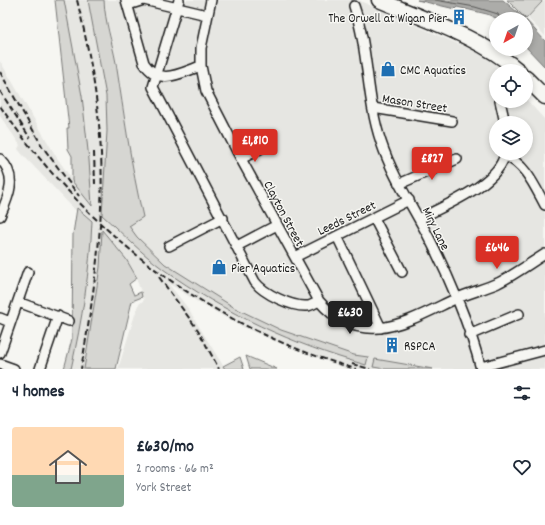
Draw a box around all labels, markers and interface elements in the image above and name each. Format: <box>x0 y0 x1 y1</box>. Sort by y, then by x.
building icon: The Orwell at Wigan Pier <box>450 8 468 26</box>
place label: The Orwell at Wigan Pier <box>328 10 447 29</box>
north arrow <box>489 12 533 56</box>
map controls <box>489 12 533 160</box>
shop icon: CMC Aquatics <box>379 60 397 78</box>
place label: CMC Aquatics <box>400 62 466 81</box>
button: locate <box>489 64 533 108</box>
street label: Mason Street <box>381 90 449 119</box>
button: layers <box>489 116 533 160</box>
pin: £1,810 <box>222 129 288 163</box>
text: £1,810 <box>242 132 268 151</box>
pin: £827 <box>408 147 456 181</box>
text: £827 <box>421 150 443 169</box>
street label: Clayton Street <box>257 178 308 251</box>
street label: Leeds Street <box>315 197 380 242</box>
street label: Miry Lane <box>416 204 454 254</box>
pin: £646 <box>473 236 521 270</box>
text: £646 <box>485 239 509 258</box>
shop icon: Pier Aquatics <box>210 258 228 276</box>
place label: Pier Aquatics <box>231 260 295 279</box>
pin: £630 <box>326 301 374 335</box>
text: £630 <box>337 304 363 323</box>
building icon: RSPCA <box>383 336 401 354</box>
place label: RSPCA <box>404 338 436 357</box>
text: 4 homes <box>12 381 65 405</box>
icon: filters <box>511 382 533 404</box>
text: £630/mo <box>136 436 194 460</box>
icon: home <box>44 443 92 491</box>
icon: heart <box>511 456 533 478</box>
text: 2 rooms · 66 m² <box>136 460 214 479</box>
text: York Street <box>136 479 191 498</box>

